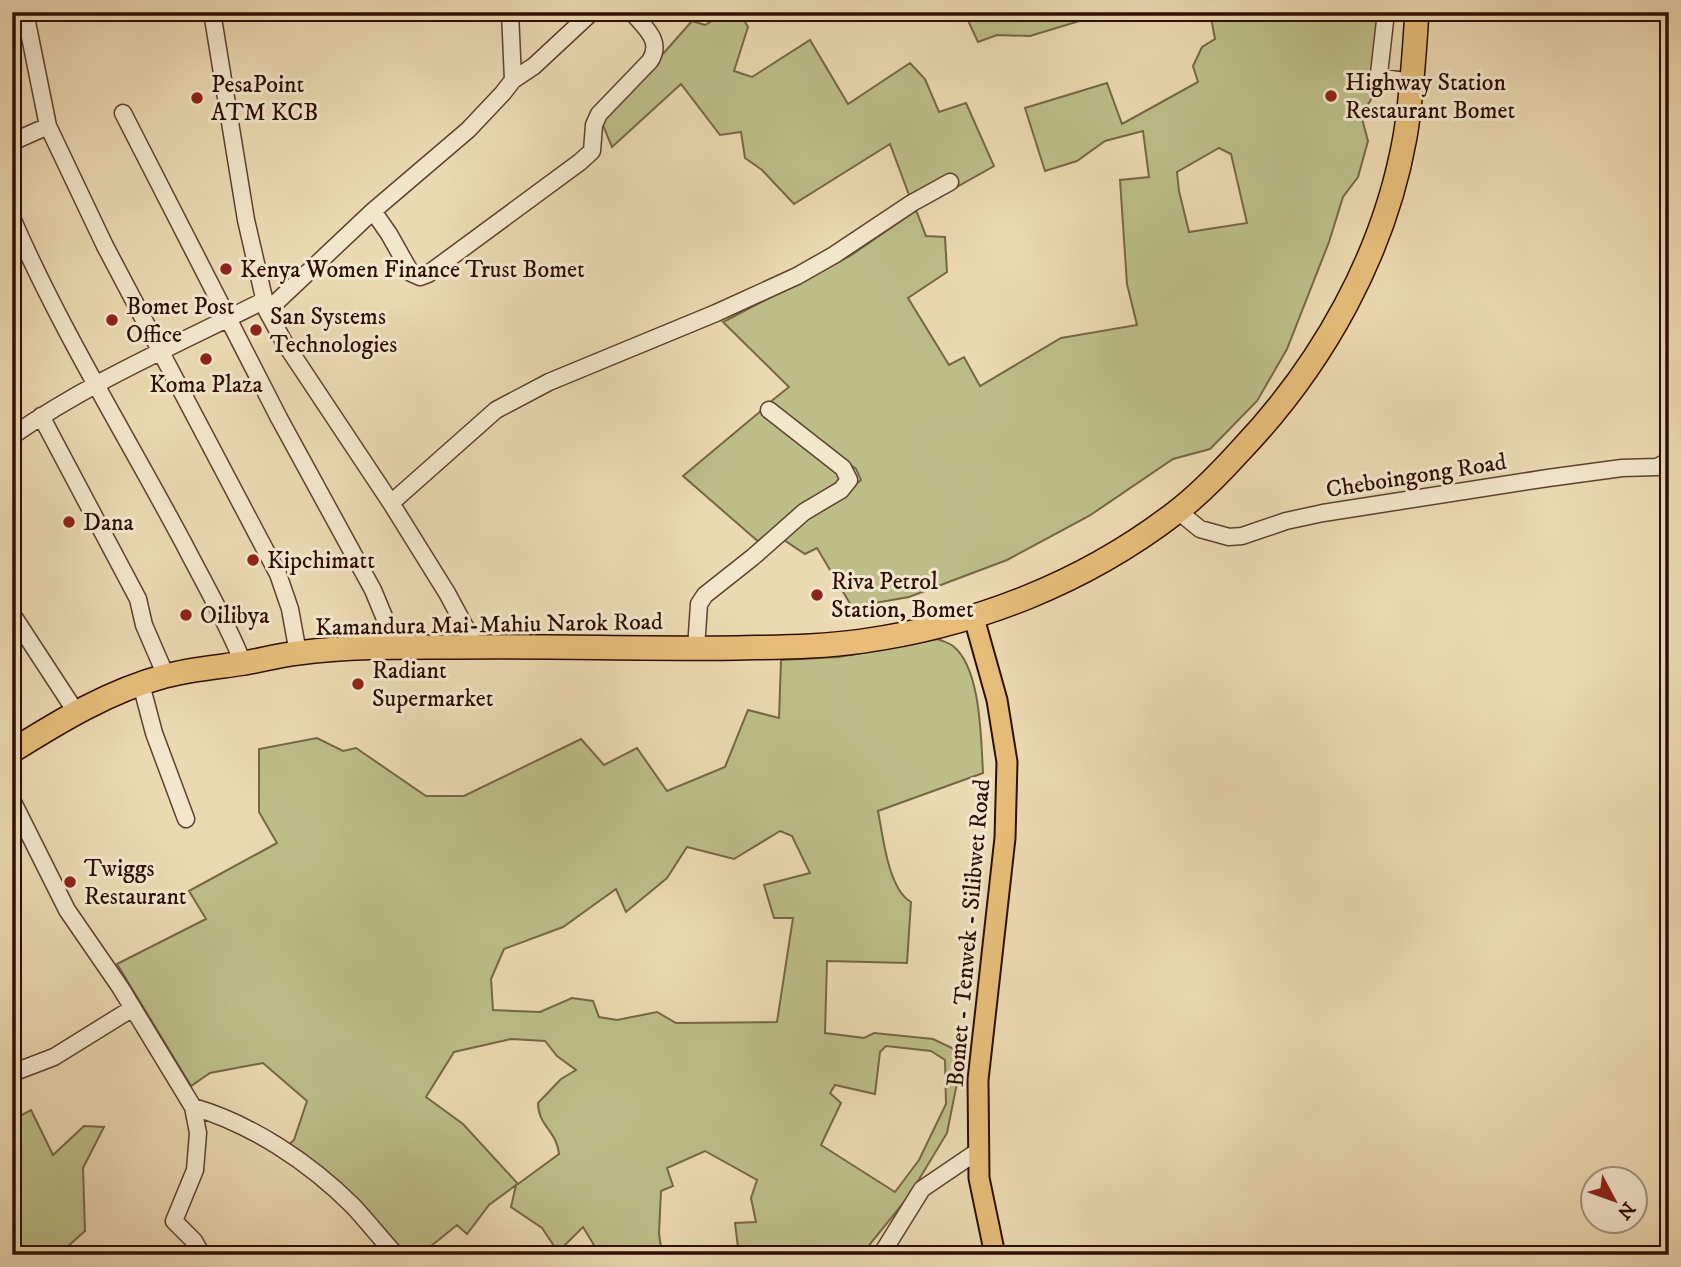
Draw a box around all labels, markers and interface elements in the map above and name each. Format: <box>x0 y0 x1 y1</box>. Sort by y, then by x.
place label: Highway Station Restaurant Bomet <box>1345 68 1515 126</box>
place label: PesaPoint ATM KCB <box>211 70 318 128</box>
marker: Highway Station Restaurant Bomet <box>1323 88 1339 104</box>
marker: PesaPoint ATM KCB <box>189 90 205 106</box>
place label: Kenya Women Finance Trust Bomet <box>240 255 585 285</box>
marker: Kenya Women Finance Trust Bomet <box>218 261 234 277</box>
place label: Bomet Post Office <box>126 292 235 350</box>
place label: San Systems Technologies <box>270 302 397 360</box>
marker: Bomet Post Office <box>104 312 120 328</box>
marker: San Systems Technologies <box>248 322 264 338</box>
marker: Koma Plaza <box>198 351 214 367</box>
place label: Koma Plaza <box>149 370 264 400</box>
street label: Cheboingong Road <box>1324 447 1509 505</box>
place label: Dana <box>83 508 135 538</box>
marker: Dana <box>61 514 77 530</box>
place label: Kipchimatt <box>267 546 375 576</box>
marker: Kipchimatt <box>245 552 261 568</box>
place label: Riva Petrol Station, Bomet <box>831 567 974 625</box>
marker: Riva Petrol Station, Bomet <box>809 587 825 603</box>
place label: Oilibya <box>200 601 270 631</box>
marker: Oilibya <box>178 607 194 623</box>
street label: Kamandura Mai-Mahiu Narok Road <box>315 607 663 643</box>
place label: Radiant Supermarket <box>372 656 494 714</box>
marker: Radiant Supermarket <box>350 676 366 692</box>
street label: Bomet - Tenwek - Silibwet Road <box>941 778 997 1088</box>
place label: Twiggs Restaurant <box>84 854 187 912</box>
marker: Twiggs Restaurant <box>62 874 78 890</box>
north arrow <box>1580 1166 1650 1236</box>
text: N <box>1612 1197 1639 1224</box>

